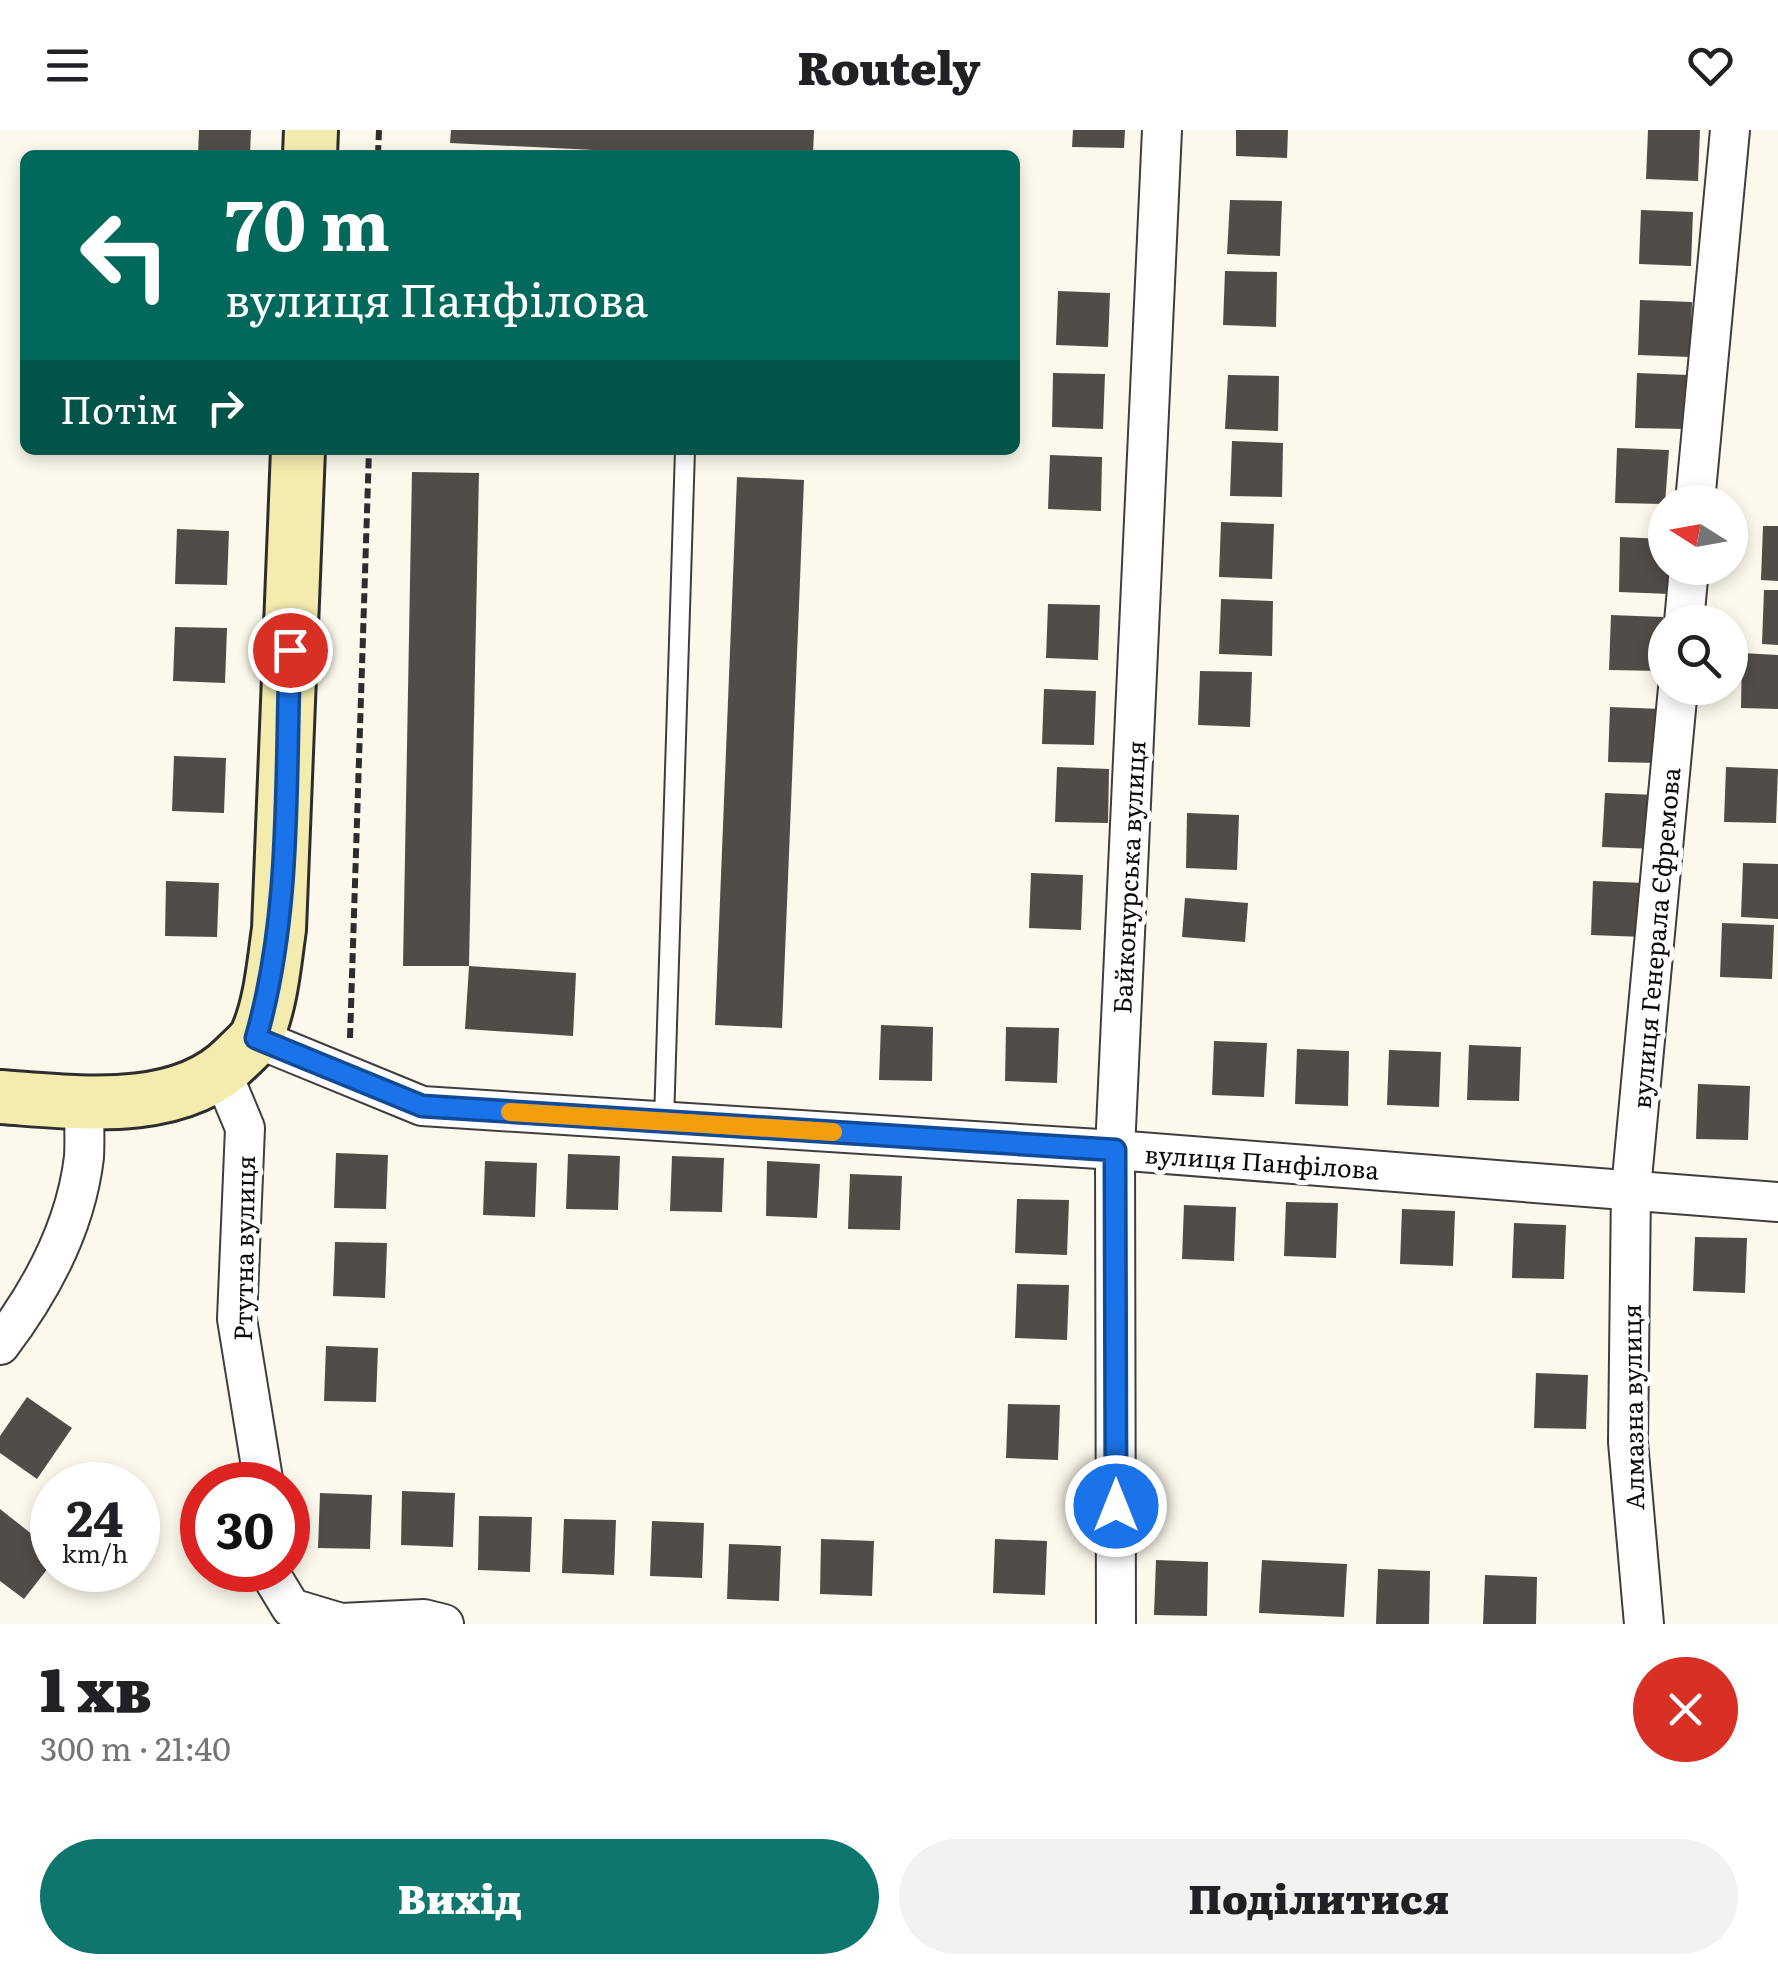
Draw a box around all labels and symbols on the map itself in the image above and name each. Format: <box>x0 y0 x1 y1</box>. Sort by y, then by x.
north arrow <box>1648 485 1748 585</box>
pin <box>248 608 333 693</box>
street label: Байконурська вулиця <box>1102 739 1154 1015</box>
street label: вулиця Генерала Єфремова <box>1622 765 1688 1110</box>
street label: вулиця Панфілова <box>1143 1134 1381 1188</box>
street label: Ртутна вулиця <box>223 1155 263 1341</box>
street label: Алмазна вулиця <box>1612 1304 1652 1510</box>
position arrow <box>1064 1454 1168 1558</box>
speed limit sign: 30 <box>180 1462 310 1592</box>

